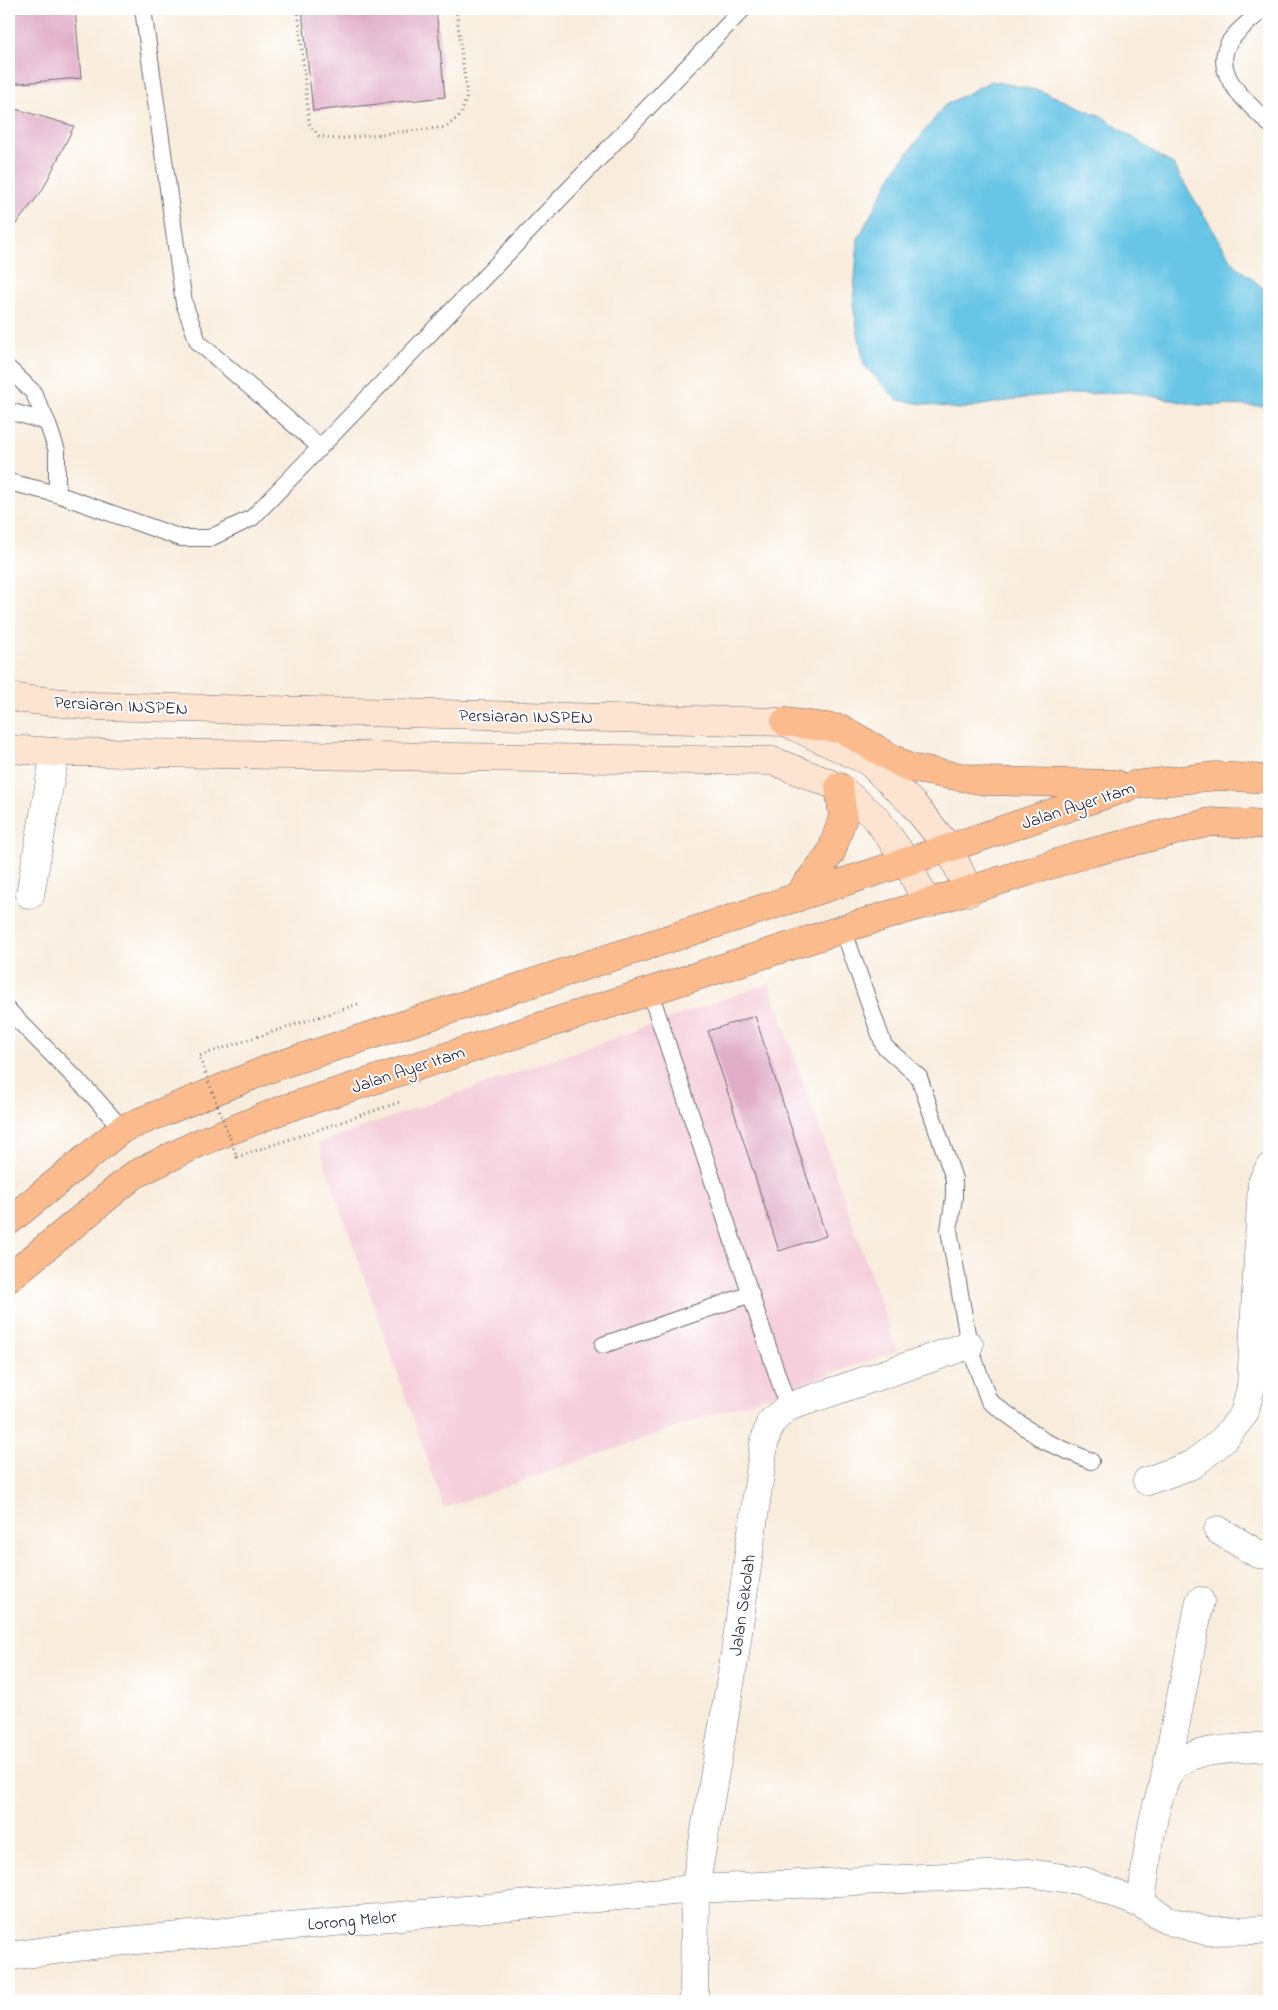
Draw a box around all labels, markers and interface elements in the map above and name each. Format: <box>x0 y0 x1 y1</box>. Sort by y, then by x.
street label: Persiaran INSPEN <box>53 691 189 723</box>
street label: Persiaran INSPEN <box>459 704 593 732</box>
street label: Jalan Ayer Itam <box>1019 776 1139 837</box>
street label: Jalan Ayer Itam <box>349 1040 469 1101</box>
street label: Jalan Sekolah <box>724 1553 764 1658</box>
street label: Lorong Melor <box>307 1905 398 1940</box>

